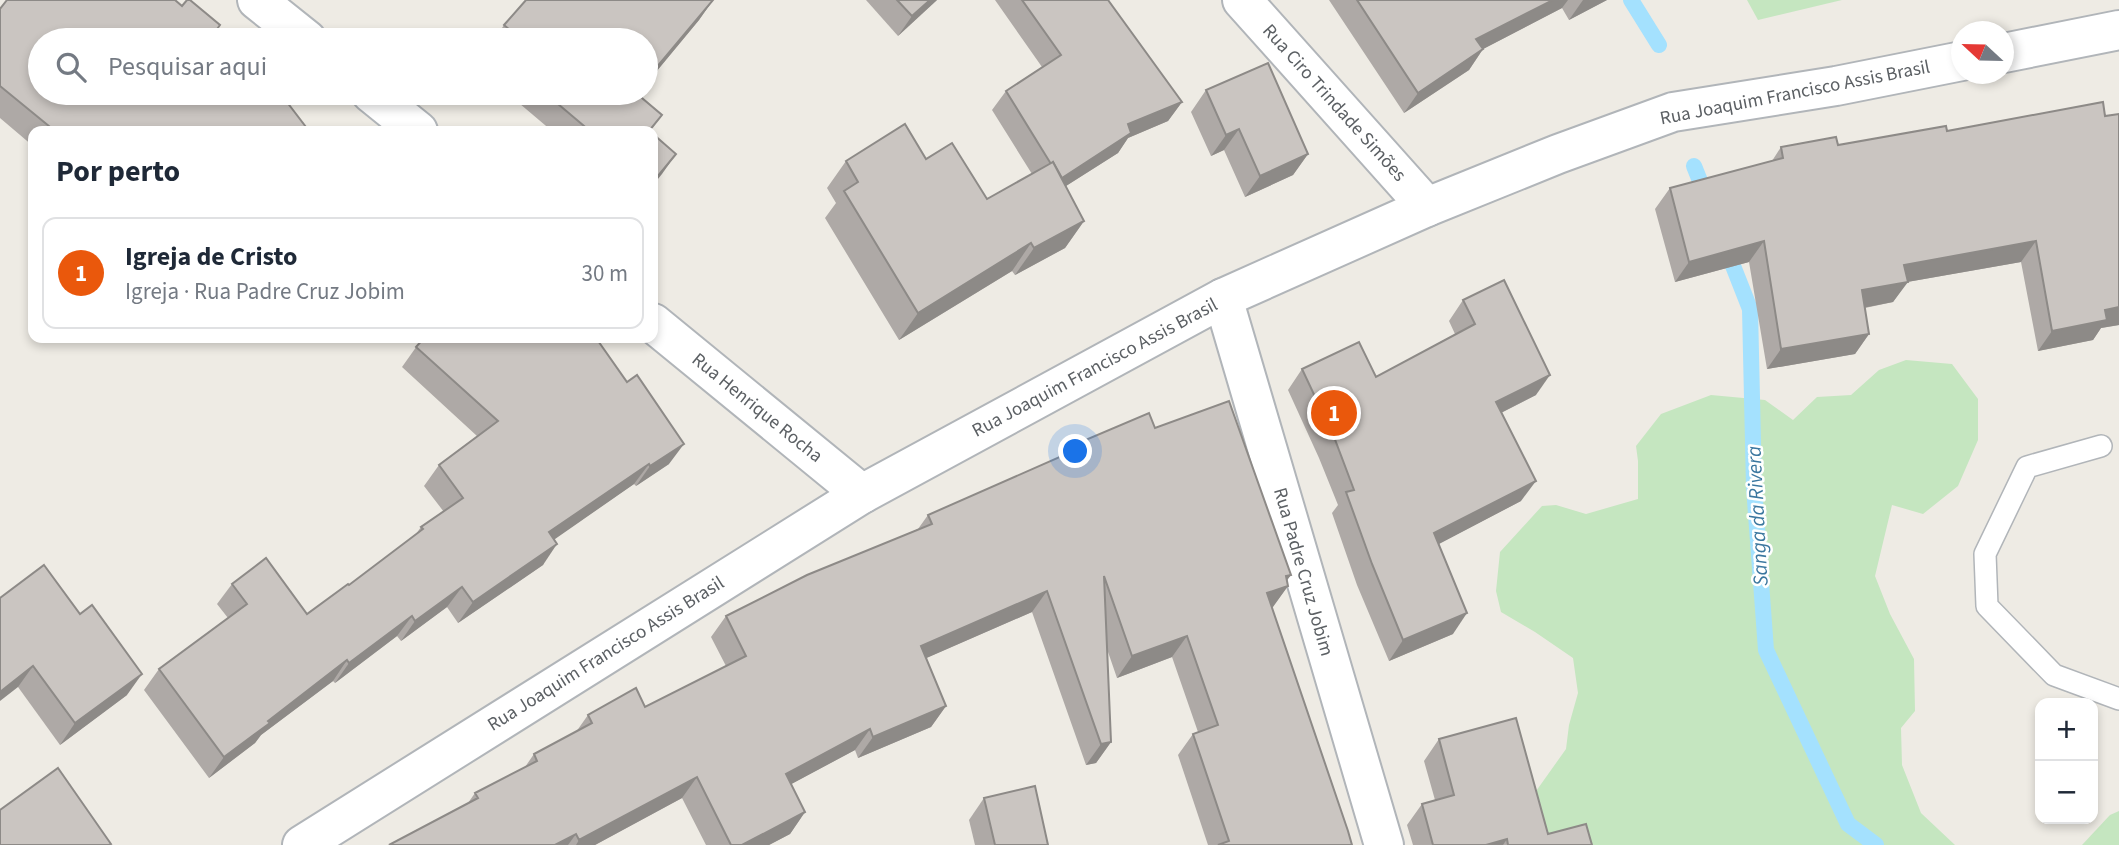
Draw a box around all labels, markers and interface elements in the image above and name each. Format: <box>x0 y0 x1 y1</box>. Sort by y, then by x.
street label: Rua Ciro Trindade Simões <box>1256 18 1412 188</box>
north arrow <box>1951 21 2014 84</box>
search box <box>28 28 658 105</box>
icon: search <box>52 48 90 86</box>
text: Pesquisar aqui <box>108 48 267 85</box>
street label: Rua Joaquim Francisco Assis Brasil <box>1658 54 1932 132</box>
text: Por perto <box>56 150 180 193</box>
text: Igreja de Cristo <box>125 238 298 275</box>
text: 1 <box>75 257 87 290</box>
text: 30 m <box>581 257 628 290</box>
text: Igreja · Rua Padre Cruz Jobim <box>125 275 405 308</box>
street label: Rua Joaquim Francisco Assis Brasil <box>967 292 1223 444</box>
street label: Rua Henrique Rocha <box>686 347 828 469</box>
pin: 1 <box>1311 387 1357 439</box>
your location <box>1058 434 1092 468</box>
water label: Sanga da Rivera <box>1738 445 1776 587</box>
street label: Rua Padre Cruz Jobim <box>1266 485 1340 659</box>
street label: Rua Joaquim Francisco Assis Brasil <box>482 570 730 738</box>
map controls <box>2035 698 2098 824</box>
button: + <box>2035 698 2098 761</box>
button: − <box>2035 761 2098 824</box>

